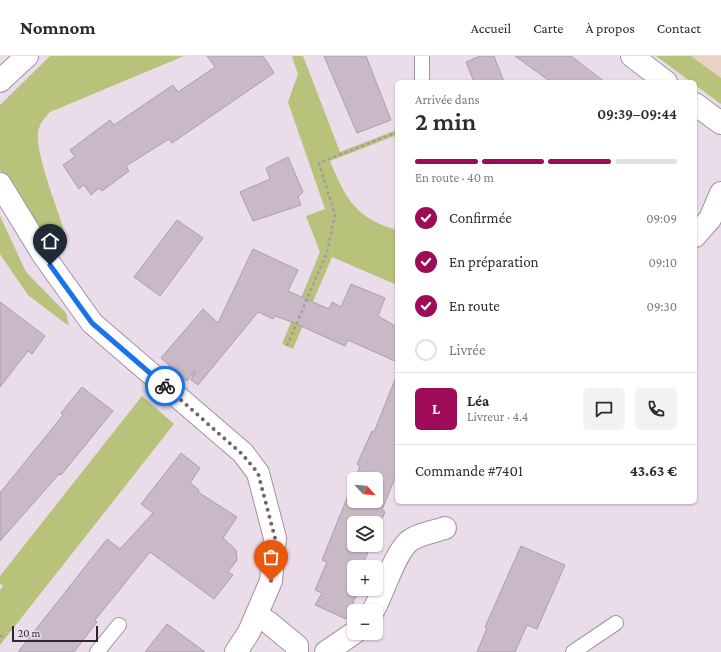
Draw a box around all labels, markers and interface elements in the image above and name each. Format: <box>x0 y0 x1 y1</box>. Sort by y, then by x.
text: Nomnom <box>20 17 96 38</box>
text: Accueil <box>471 20 511 36</box>
text: Carte <box>533 20 564 36</box>
text: À propos <box>586 20 635 36</box>
text: Contact <box>657 20 701 36</box>
text: Arrivée dans <box>415 92 480 107</box>
text: 09:39–09:44 <box>597 106 677 122</box>
text: 2 min <box>415 107 476 136</box>
text: En route · 40 m <box>415 170 494 185</box>
icon: check <box>415 207 437 229</box>
text: Confirmée <box>449 210 512 226</box>
text: 09:09 <box>646 211 677 226</box>
pin <box>33 224 67 265</box>
icon: home <box>39 230 61 252</box>
icon: check <box>415 251 437 273</box>
text: En préparation <box>449 254 539 270</box>
text: 09:10 <box>648 255 677 270</box>
icon: check <box>415 295 437 317</box>
text: En route <box>449 298 500 314</box>
text: 09:30 <box>647 299 677 314</box>
text: Livrée <box>449 342 486 358</box>
courier <box>145 366 185 406</box>
icon: bike <box>154 375 176 397</box>
button: chat <box>583 388 625 430</box>
button: phone <box>635 388 677 430</box>
text: Léa <box>467 393 489 409</box>
text: L <box>432 401 440 417</box>
text: Livreur · 4.4 <box>467 409 528 424</box>
text: Commande #7401 <box>415 463 523 479</box>
text: 43.63 € <box>630 463 677 479</box>
north arrow <box>347 472 383 508</box>
map controls <box>347 472 383 640</box>
button: layers <box>347 516 383 552</box>
pin <box>254 540 288 581</box>
icon: bag <box>260 546 282 568</box>
button: + <box>347 560 383 596</box>
button: − <box>347 604 383 640</box>
scale bar <box>12 624 98 643</box>
text: 20 m <box>18 627 40 639</box>

